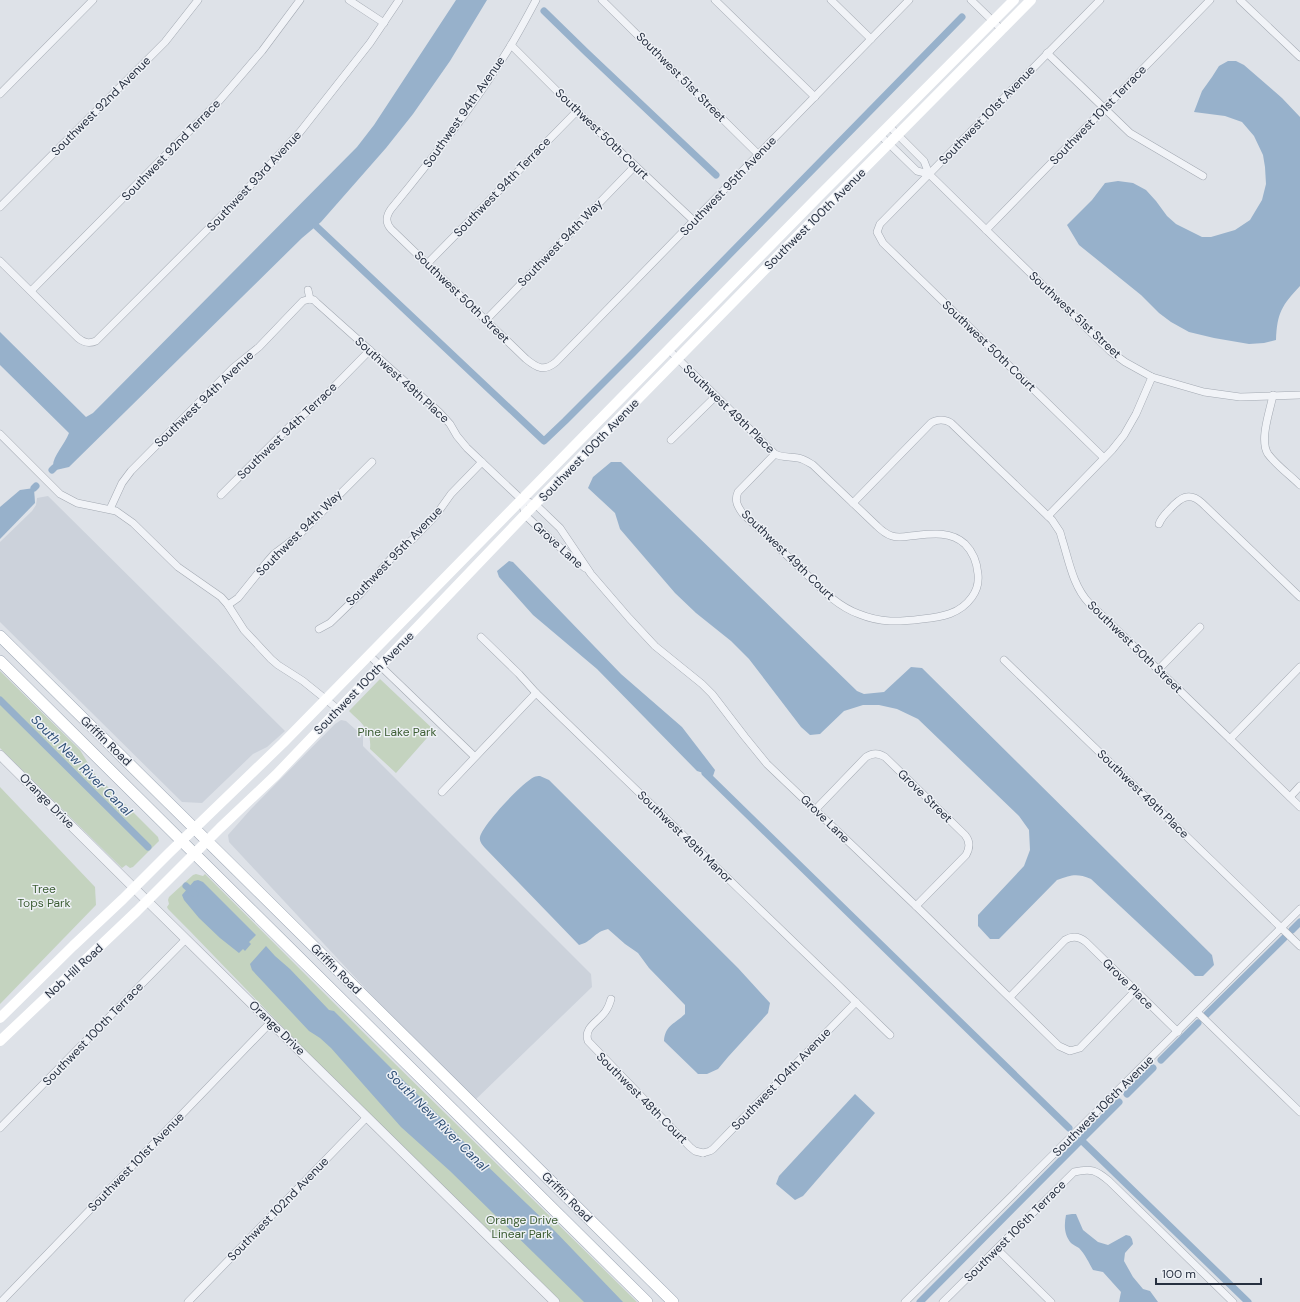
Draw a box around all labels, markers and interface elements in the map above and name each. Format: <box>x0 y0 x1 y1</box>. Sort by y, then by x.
street label: Southwest 51st Street <box>633 29 730 126</box>
street label: Southwest 92nd Avenue <box>48 53 154 159</box>
street label: Southwest 94th Avenue <box>419 53 509 171</box>
street label: Southwest 101st Avenue <box>935 62 1039 168</box>
street label: Southwest 101st Terrace <box>1046 62 1150 168</box>
street label: Southwest 50th Court <box>552 85 652 183</box>
street label: Southwest 92nd Terrace <box>118 96 224 204</box>
street label: Southwest 93rd Avenue <box>203 127 305 235</box>
street label: Southwest 94th Terrace <box>450 133 554 240</box>
street label: Southwest 95th Avenue <box>676 133 780 239</box>
street label: Southwest 100th Avenue <box>761 165 869 273</box>
street label: Southwest 94th Way <box>514 196 606 290</box>
street label: Southwest 50th Street <box>411 247 513 347</box>
street label: Southwest 51st Street <box>1025 268 1125 362</box>
street label: Southwest 50th Court <box>939 297 1039 395</box>
street label: Southwest 49th Place <box>352 333 453 427</box>
street label: Southwest 94th Avenue <box>151 347 257 451</box>
street label: Southwest 49th Place <box>680 361 778 457</box>
street label: Southwest 94th Terrace <box>234 379 341 483</box>
street label: Southwest 100th Avenue <box>535 395 643 505</box>
street label: Southwest 94th Way <box>252 486 346 580</box>
street label: Southwest 95th Avenue <box>342 503 446 609</box>
street label: Southwest 49th Court <box>738 506 838 604</box>
street label: Grove Lane <box>529 518 587 572</box>
street label: Southwest 50th Street <box>1084 597 1186 697</box>
street label: Southwest 100th Avenue <box>310 628 418 738</box>
water label: South New River Canal <box>27 711 137 820</box>
street label: Griffin Road <box>77 713 135 769</box>
park label: Pine Lake Park <box>358 724 436 740</box>
street label: Southwest 49th Place <box>1094 746 1192 842</box>
street label: Grove Street <box>894 766 956 826</box>
street label: Orange Drive <box>16 770 78 832</box>
street label: Southwest 49th Manor <box>634 787 737 887</box>
street label: Grove Lane <box>797 791 853 847</box>
park label: Tree Tops Park <box>17 881 71 911</box>
street label: Nob Hill Road <box>42 940 106 1002</box>
street label: Griffin Road <box>307 940 365 998</box>
street label: Grove Place <box>1099 955 1157 1013</box>
street label: Southwest 100th Terrace <box>39 979 147 1089</box>
street label: Orange Drive <box>246 997 309 1059</box>
street label: Southwest 104th Avenue <box>728 1024 834 1134</box>
street label: Southwest 48th Court <box>593 1049 691 1147</box>
street label: Southwest 106th Avenue <box>1049 1052 1157 1160</box>
water label: South New River Canal <box>383 1066 493 1175</box>
street label: Southwest 101st Avenue <box>84 1109 188 1215</box>
street label: Southwest 102nd Avenue <box>224 1153 332 1265</box>
street label: Griffin Road <box>538 1168 596 1226</box>
street label: Southwest 106th Terrace <box>961 1176 1070 1285</box>
park label: Orange Drive Linear Park <box>486 1212 558 1242</box>
scale bar <box>1156 1260 1261 1286</box>
text: 100 m <box>1162 1266 1196 1282</box>

